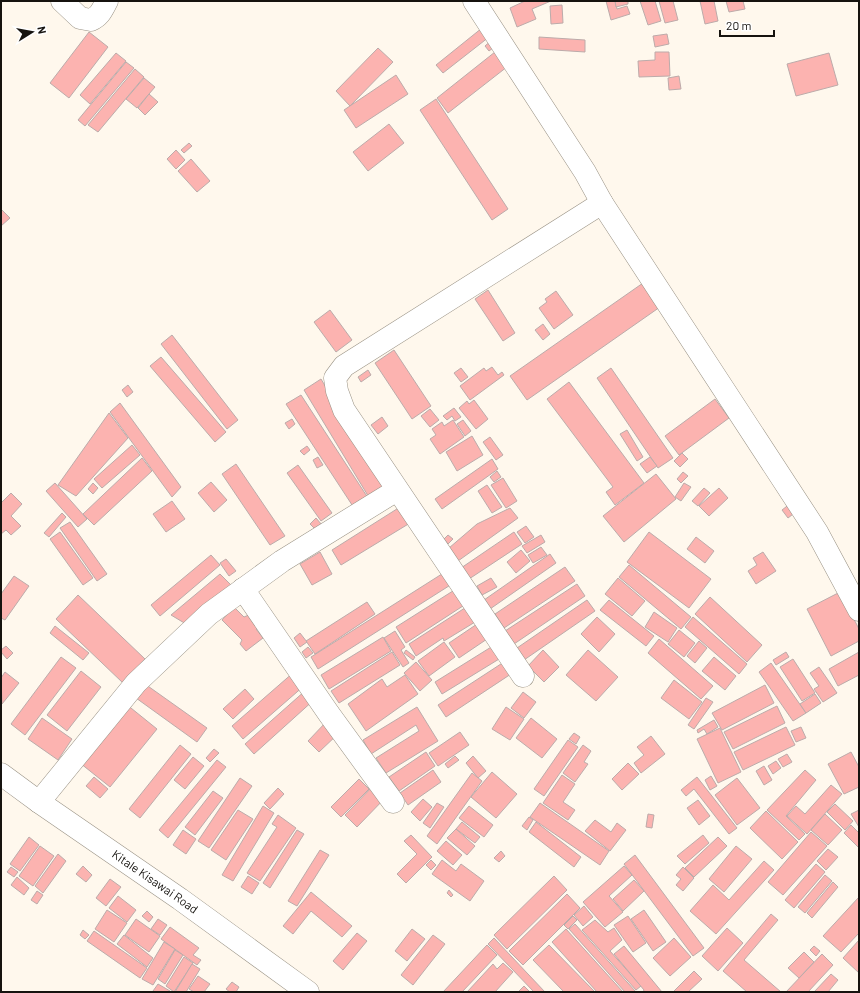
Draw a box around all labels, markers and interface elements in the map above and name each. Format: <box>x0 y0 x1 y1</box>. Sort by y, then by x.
north arrow <box>12 12 52 52</box>
scale bar <box>720 12 774 38</box>
text: 20 m <box>726 18 752 32</box>
text: N <box>35 25 49 35</box>
street label: Kitale Kisawai Road <box>110 846 201 916</box>

